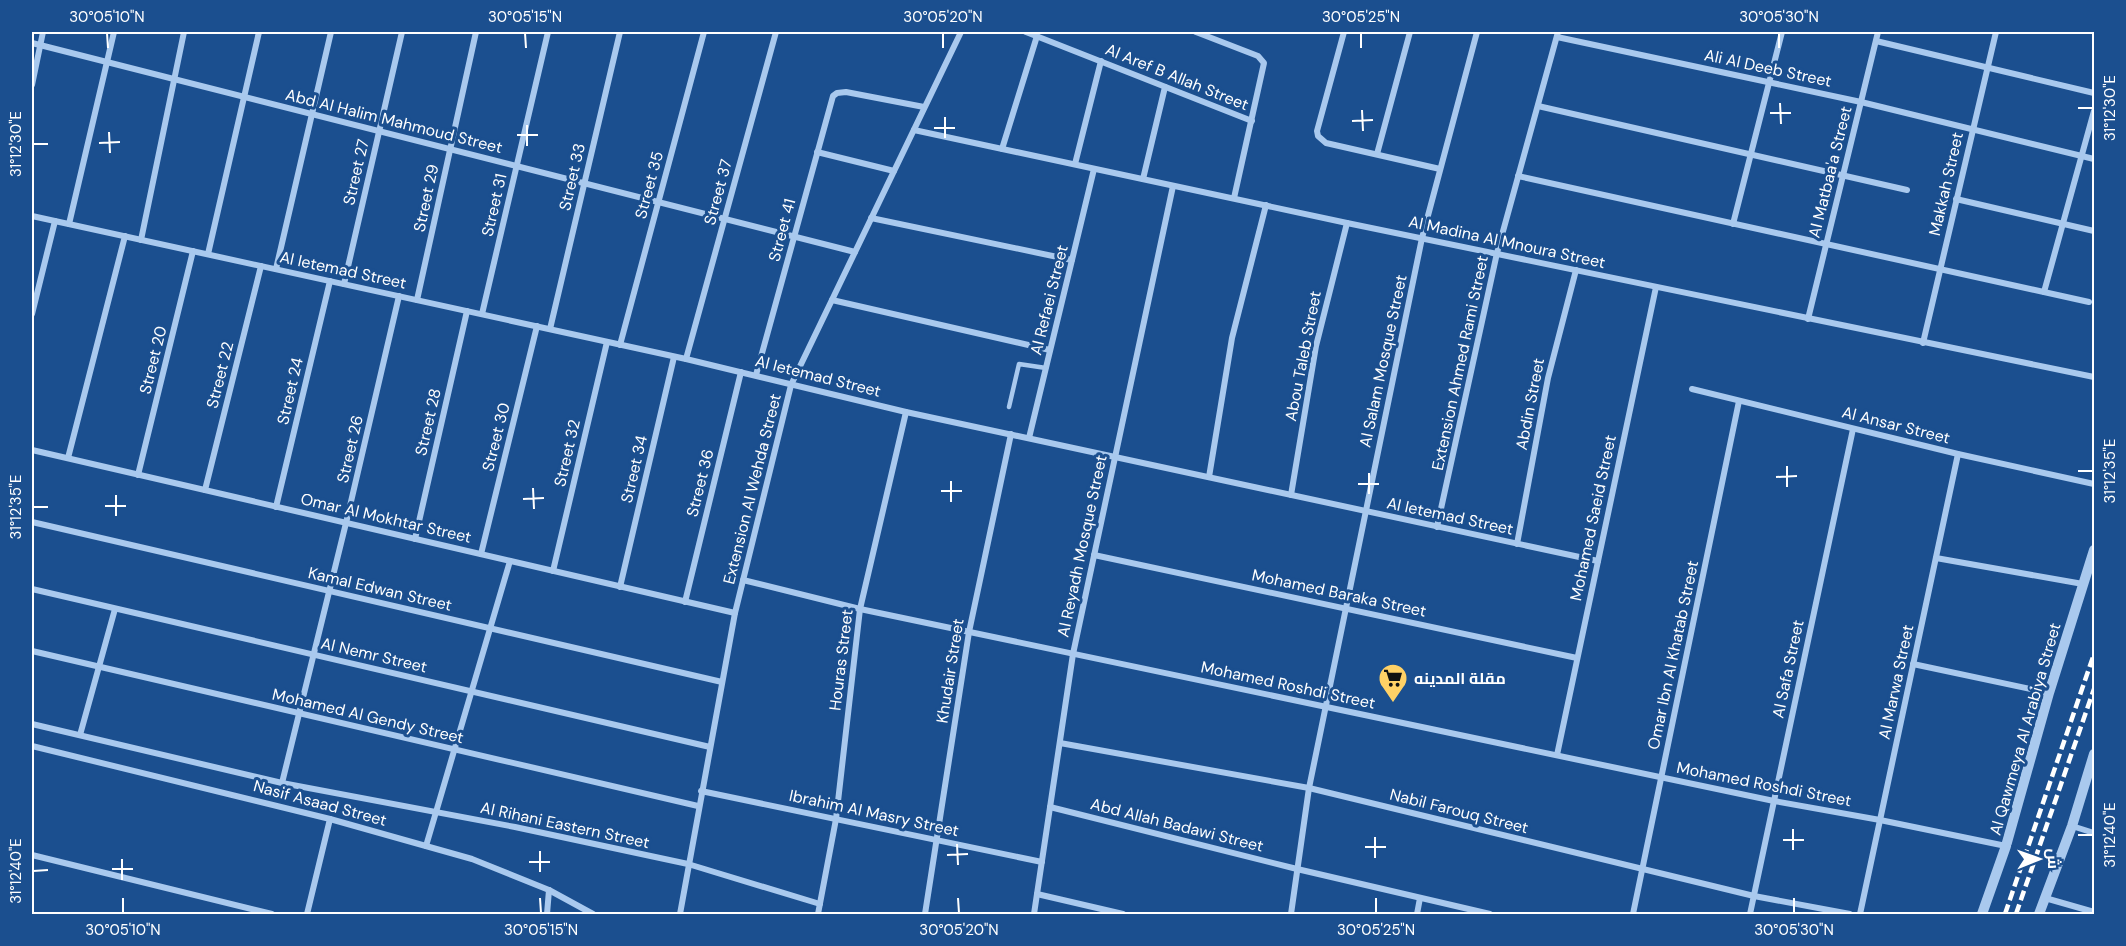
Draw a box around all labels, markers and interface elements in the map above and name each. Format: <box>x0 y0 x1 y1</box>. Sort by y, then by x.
text: 30°05'10"N <box>69 7 145 27</box>
text: 30°05'15"N <box>488 7 562 27</box>
text: 30°05'20"N <box>903 7 983 27</box>
text: 30°05'25"N <box>1322 7 1400 27</box>
text: 30°05'30"N <box>1739 7 1819 27</box>
street label: Al Aref B Allah Street <box>1102 39 1252 115</box>
street label: Ali Al Deeb Street <box>1702 44 1834 92</box>
text: 31°12'30"E <box>2100 75 2120 141</box>
street label: Abd Al Halim Mahmoud Street <box>283 84 505 158</box>
street label: Al Matbaa'a Street <box>1803 104 1857 240</box>
text: 31°12'30"E <box>6 111 26 177</box>
street label: Makkah Street <box>1924 130 1968 238</box>
street label: Street 27 <box>338 137 374 207</box>
street label: Street 33 <box>554 141 590 213</box>
street label: Street 35 <box>630 149 668 221</box>
street label: Street 37 <box>699 157 737 227</box>
street label: Street 29 <box>409 162 443 234</box>
street label: Street 31 <box>477 172 511 238</box>
street label: Street 41 <box>764 196 800 264</box>
street label: Al Madina Al Mnoura Street <box>1407 211 1607 273</box>
street label: Al Refaei Street <box>1025 243 1073 357</box>
street label: Al Ietemad Street <box>278 246 408 294</box>
street label: Extension Ahmed Rami Street <box>1427 254 1493 472</box>
street label: Al Salam Mosque Street <box>1354 273 1412 449</box>
street label: Abou Taleb Street <box>1280 289 1326 423</box>
street label: Street 20 <box>134 324 172 396</box>
street label: Street 22 <box>202 339 238 411</box>
street label: Al Ietemad Street <box>753 350 883 402</box>
street label: Street 24 <box>272 355 308 427</box>
street label: Abdin Street <box>1511 356 1549 452</box>
street label: Street 28 <box>410 386 446 458</box>
street label: Extension Al Wehda Street <box>718 391 786 587</box>
street label: Street 30 <box>477 400 515 474</box>
street label: Al Ansar Street <box>1840 401 1952 449</box>
street label: Street 26 <box>332 413 368 485</box>
street label: Street 32 <box>549 417 585 489</box>
street label: Street 34 <box>616 433 652 505</box>
street label: Mohamed Saeid Street <box>1565 433 1621 603</box>
text: 31°12'35"E <box>2100 439 2120 503</box>
street label: Street 36 <box>681 447 719 519</box>
street label: Al Reyadh Mosque Street <box>1052 453 1112 639</box>
text: 31°12'35"E <box>6 475 26 539</box>
street label: Omar Al Mokhtar Street <box>299 488 473 548</box>
street label: Al Ietemad Street <box>1385 492 1515 540</box>
street label: Omar Ibn Al Khatab Street <box>1643 559 1703 751</box>
street label: Kamal Edwan Street <box>306 562 454 616</box>
street label: Mohamed Baraka Street <box>1250 564 1428 622</box>
street label: Houras Street <box>824 608 858 712</box>
street label: Khudair Street <box>931 617 969 725</box>
street label: Al Safa Street <box>1767 618 1809 720</box>
street label: Al Qawmeya Al Arabiya Street <box>1985 620 2065 838</box>
street label: Al Marwa Street <box>1874 623 1918 741</box>
street label: Al Nemr Street <box>319 633 429 677</box>
street label: Mohamed Roshdi Street <box>1199 656 1377 714</box>
supermarket icon: مقلة المدينه <box>1377 662 1409 704</box>
place label: مقلة المدينه <box>1414 668 1506 689</box>
street label: Mohamed Al Gendy Street <box>270 684 466 748</box>
street label: Mohamed Roshdi Street <box>1675 757 1853 811</box>
street label: Nasif Asaad Street <box>251 775 389 831</box>
street label: Nabil Farouq Street <box>1388 784 1530 838</box>
street label: Ibrahim Al Masry Street <box>787 785 961 841</box>
street label: Abd Allah Badawi Street <box>1088 793 1266 857</box>
street label: Al Rihani Eastern Street <box>479 797 651 853</box>
text: 31°12'40"E <box>2100 802 2120 868</box>
north arrow <box>2009 829 2069 889</box>
text: 31°12'40"E <box>6 838 26 904</box>
text: ش <box>2043 848 2064 869</box>
text: 30°05'10"N <box>85 920 161 940</box>
text: 30°05'15"N <box>504 920 578 940</box>
text: 30°05'20"N <box>919 920 999 940</box>
text: 30°05'25"N <box>1337 920 1415 940</box>
text: 30°05'30"N <box>1754 920 1834 940</box>

